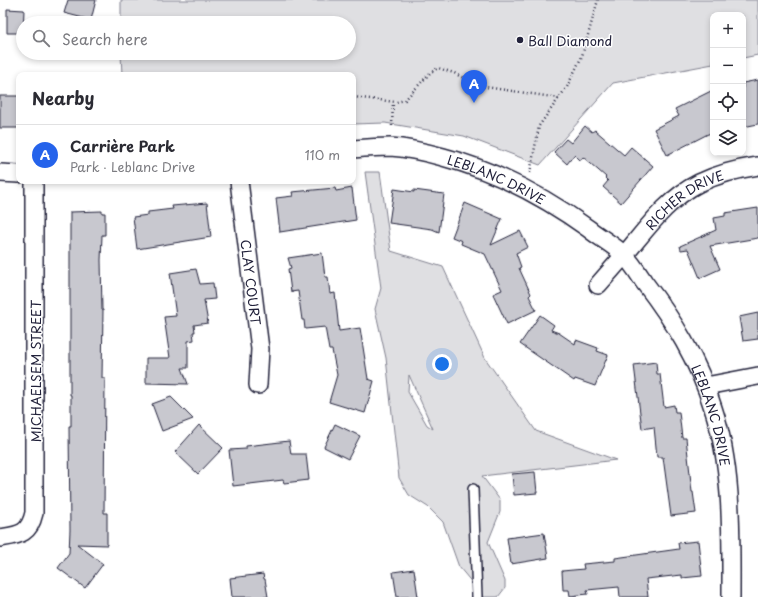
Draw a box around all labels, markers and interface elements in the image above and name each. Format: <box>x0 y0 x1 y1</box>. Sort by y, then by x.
map controls <box>710 12 746 156</box>
button: + <box>710 12 746 48</box>
search box <box>16 16 356 60</box>
icon: search <box>30 27 52 49</box>
text: Search here <box>62 27 148 50</box>
place label: Ball Diamond <box>528 31 612 50</box>
marker: Ball Diamond <box>515 35 525 45</box>
button: − <box>710 48 746 84</box>
pin: A <box>461 70 487 103</box>
button: locate <box>710 84 746 120</box>
text: Nearby <box>32 85 94 111</box>
button: layers <box>710 120 746 156</box>
text: Carrière Park <box>70 134 175 157</box>
text: A <box>40 145 50 164</box>
text: 110 m <box>305 145 340 164</box>
street label: LEBLANC DRIVE <box>445 149 549 208</box>
text: Park · Leblanc Drive <box>70 157 195 176</box>
street label: RICHER DRIVE <box>640 165 726 233</box>
street label: CLAY COURT <box>237 238 266 326</box>
street label: MICHAELSEM STREET <box>26 300 45 442</box>
your location <box>432 354 452 374</box>
street label: LEBLANC DRIVE <box>688 361 735 467</box>

